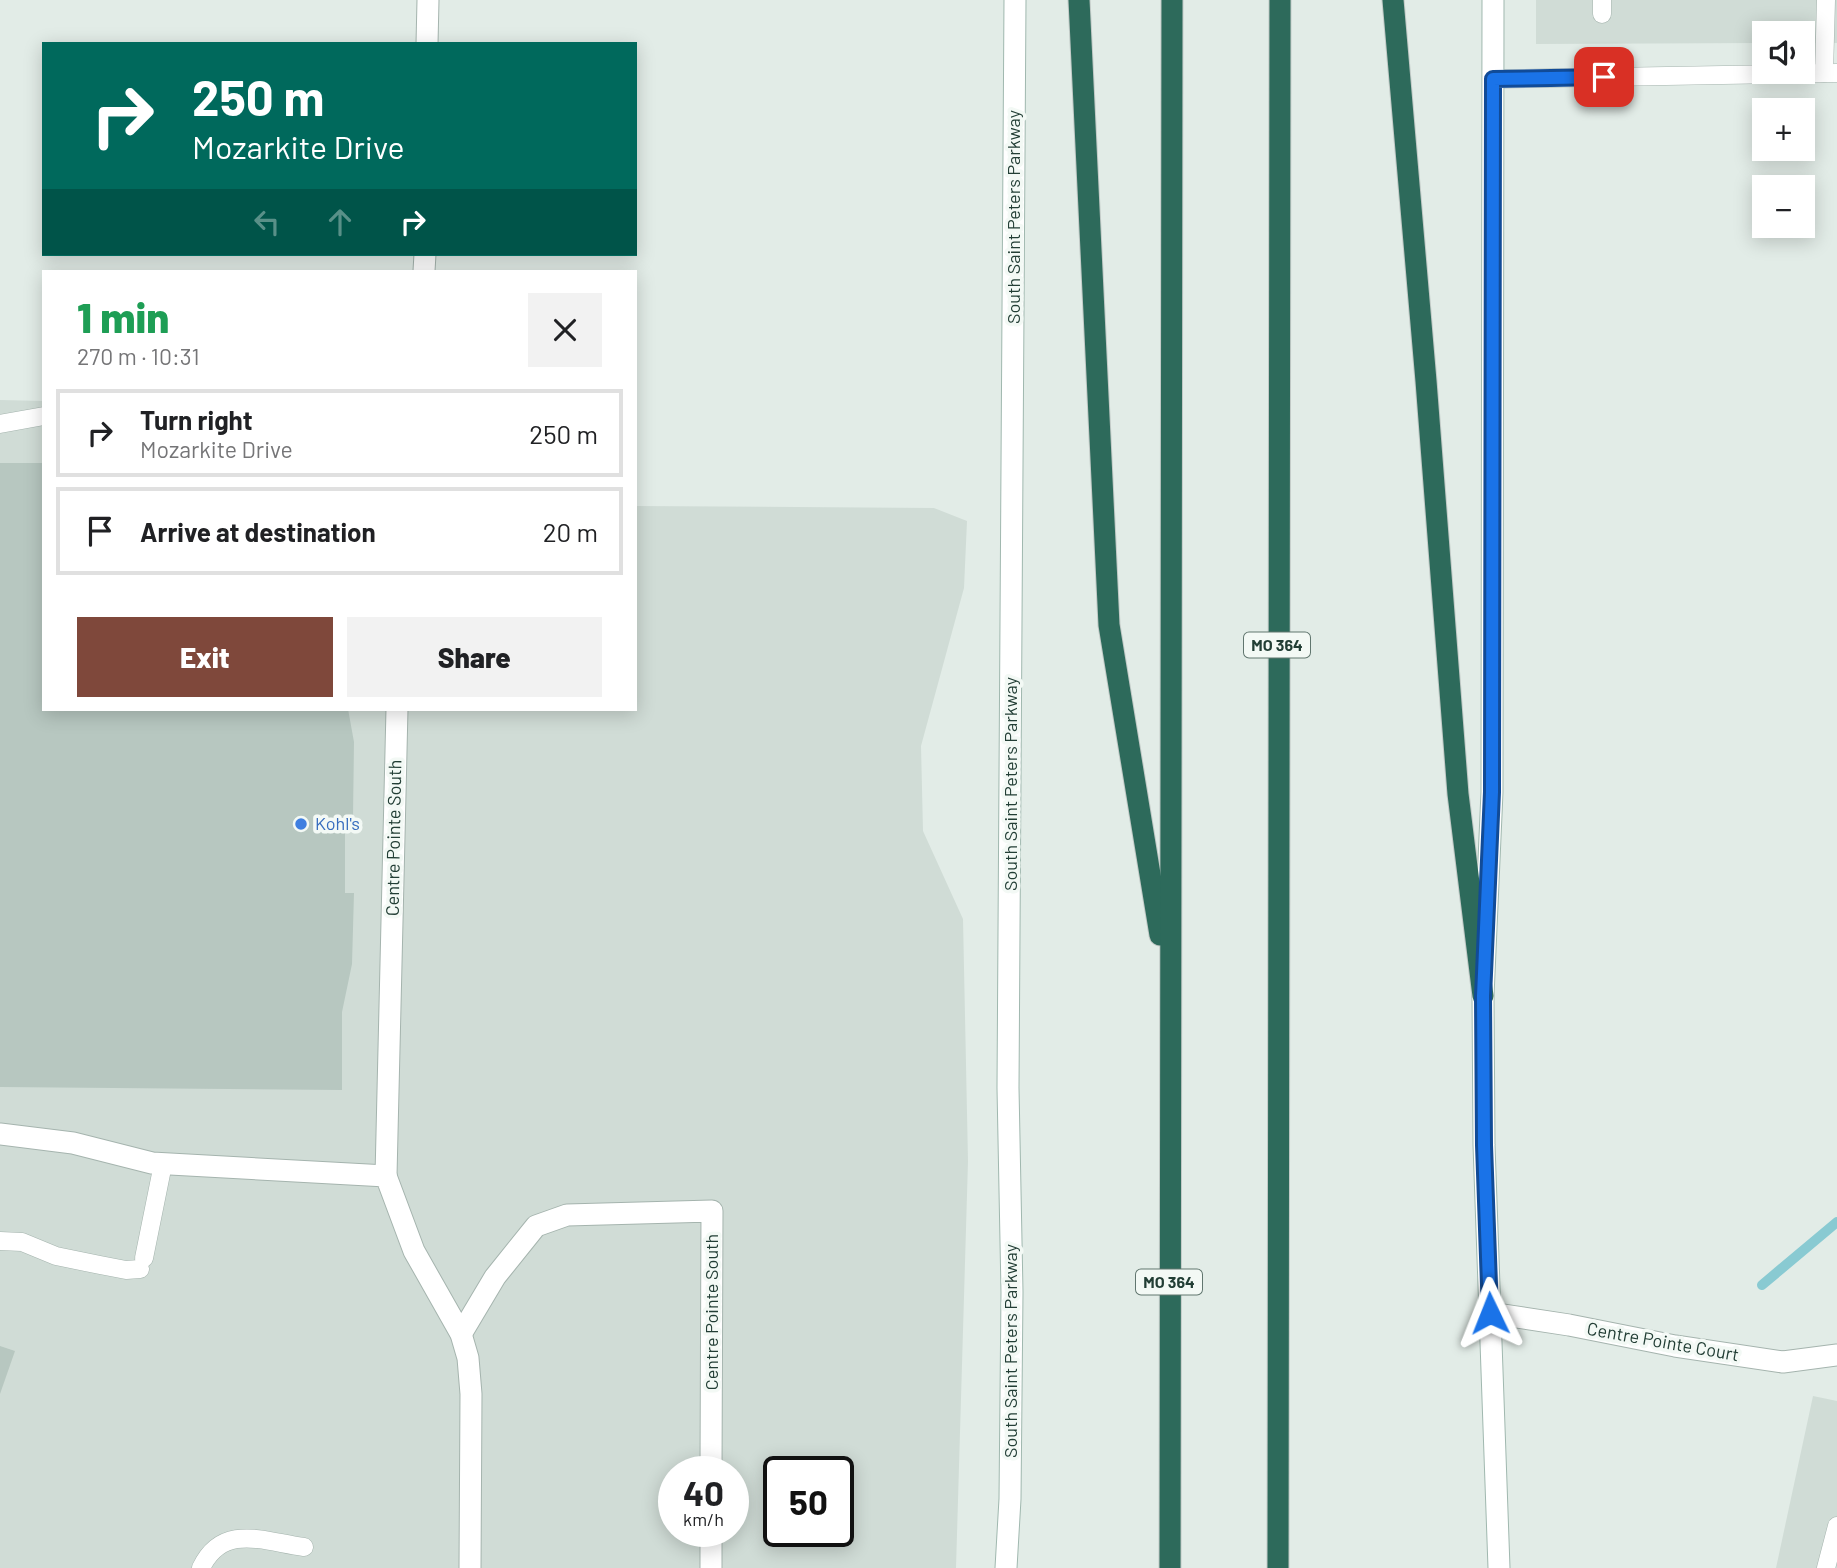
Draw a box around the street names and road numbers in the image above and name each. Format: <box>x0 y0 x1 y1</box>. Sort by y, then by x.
street label: South Saint Peters Parkway <box>1002 110 1024 324</box>
road number: MO 364 <box>1244 632 1310 658</box>
street label: South Saint Peters Parkway <box>999 677 1021 891</box>
street label: Centre Pointe South <box>381 760 405 916</box>
street label: Centre Pointe South <box>700 1234 722 1390</box>
street label: South Saint Peters Parkway <box>999 1244 1021 1458</box>
road number: MO 364 <box>1136 1270 1202 1294</box>
street label: Centre Pointe Court <box>1585 1317 1741 1365</box>

